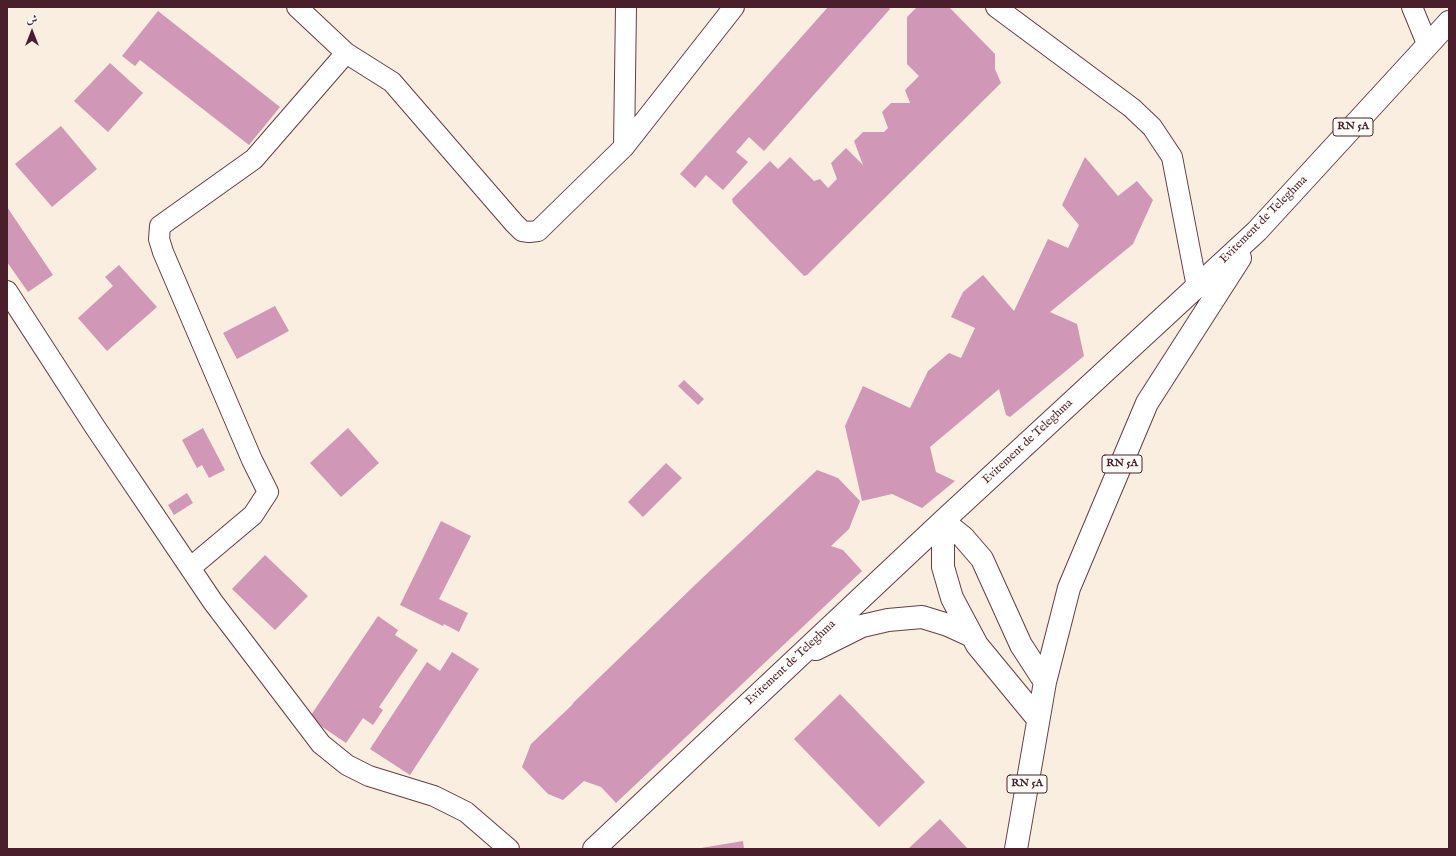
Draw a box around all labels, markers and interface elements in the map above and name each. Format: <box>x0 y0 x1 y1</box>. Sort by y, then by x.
north arrow <box>12 12 52 52</box>
text: ش <box>27 13 37 27</box>
road number: RN 5A <box>1333 118 1373 136</box>
street label: Evitement de Teleghma <box>1217 173 1311 267</box>
street label: Evitement de Teleghma <box>980 396 1076 488</box>
road number: RN 5A <box>1102 455 1142 473</box>
street label: Evitement de Teleghma <box>743 617 839 709</box>
road number: RN 5A <box>1007 775 1047 793</box>

